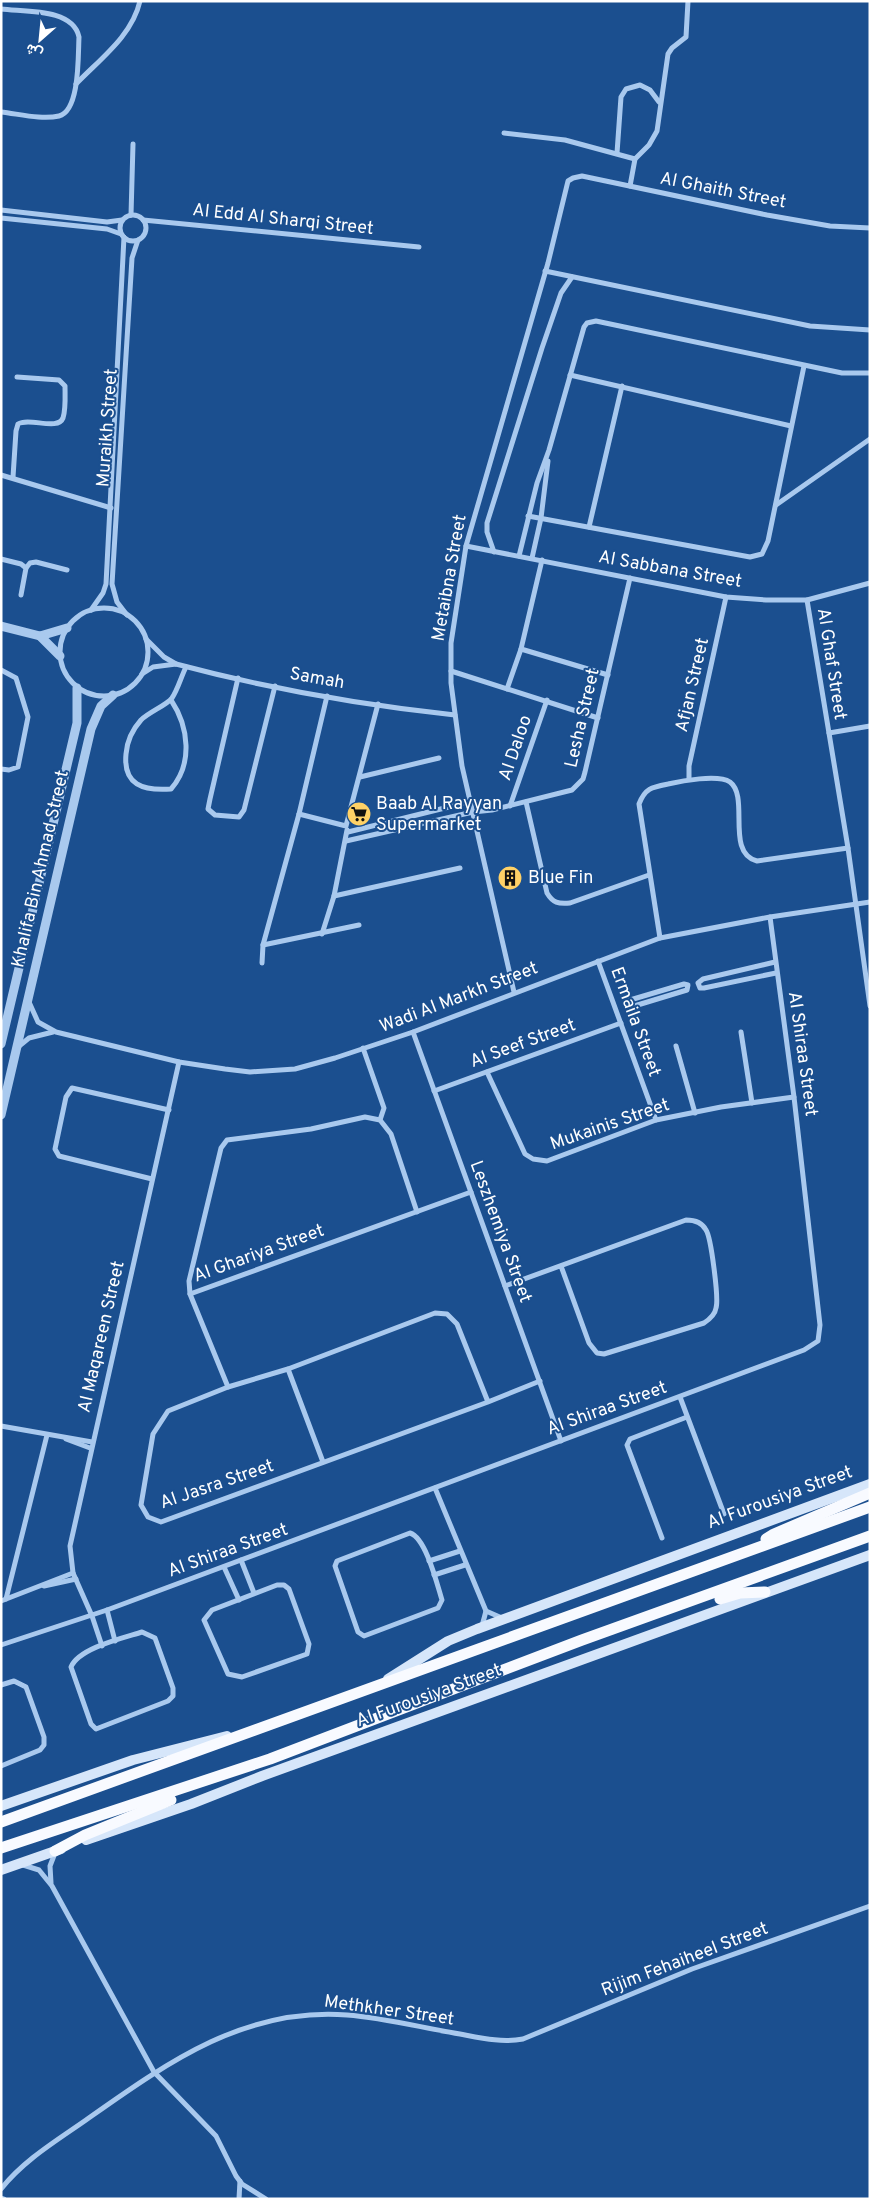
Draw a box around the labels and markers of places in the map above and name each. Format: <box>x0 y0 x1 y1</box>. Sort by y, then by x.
place label: Baab Al Rayyan Supermarket <box>376 793 502 837</box>
supermarket icon: Baab Al Rayyan Supermarket <box>346 801 372 827</box>
building icon: Blue Fin <box>497 865 523 891</box>
place label: Blue Fin <box>528 867 593 890</box>

